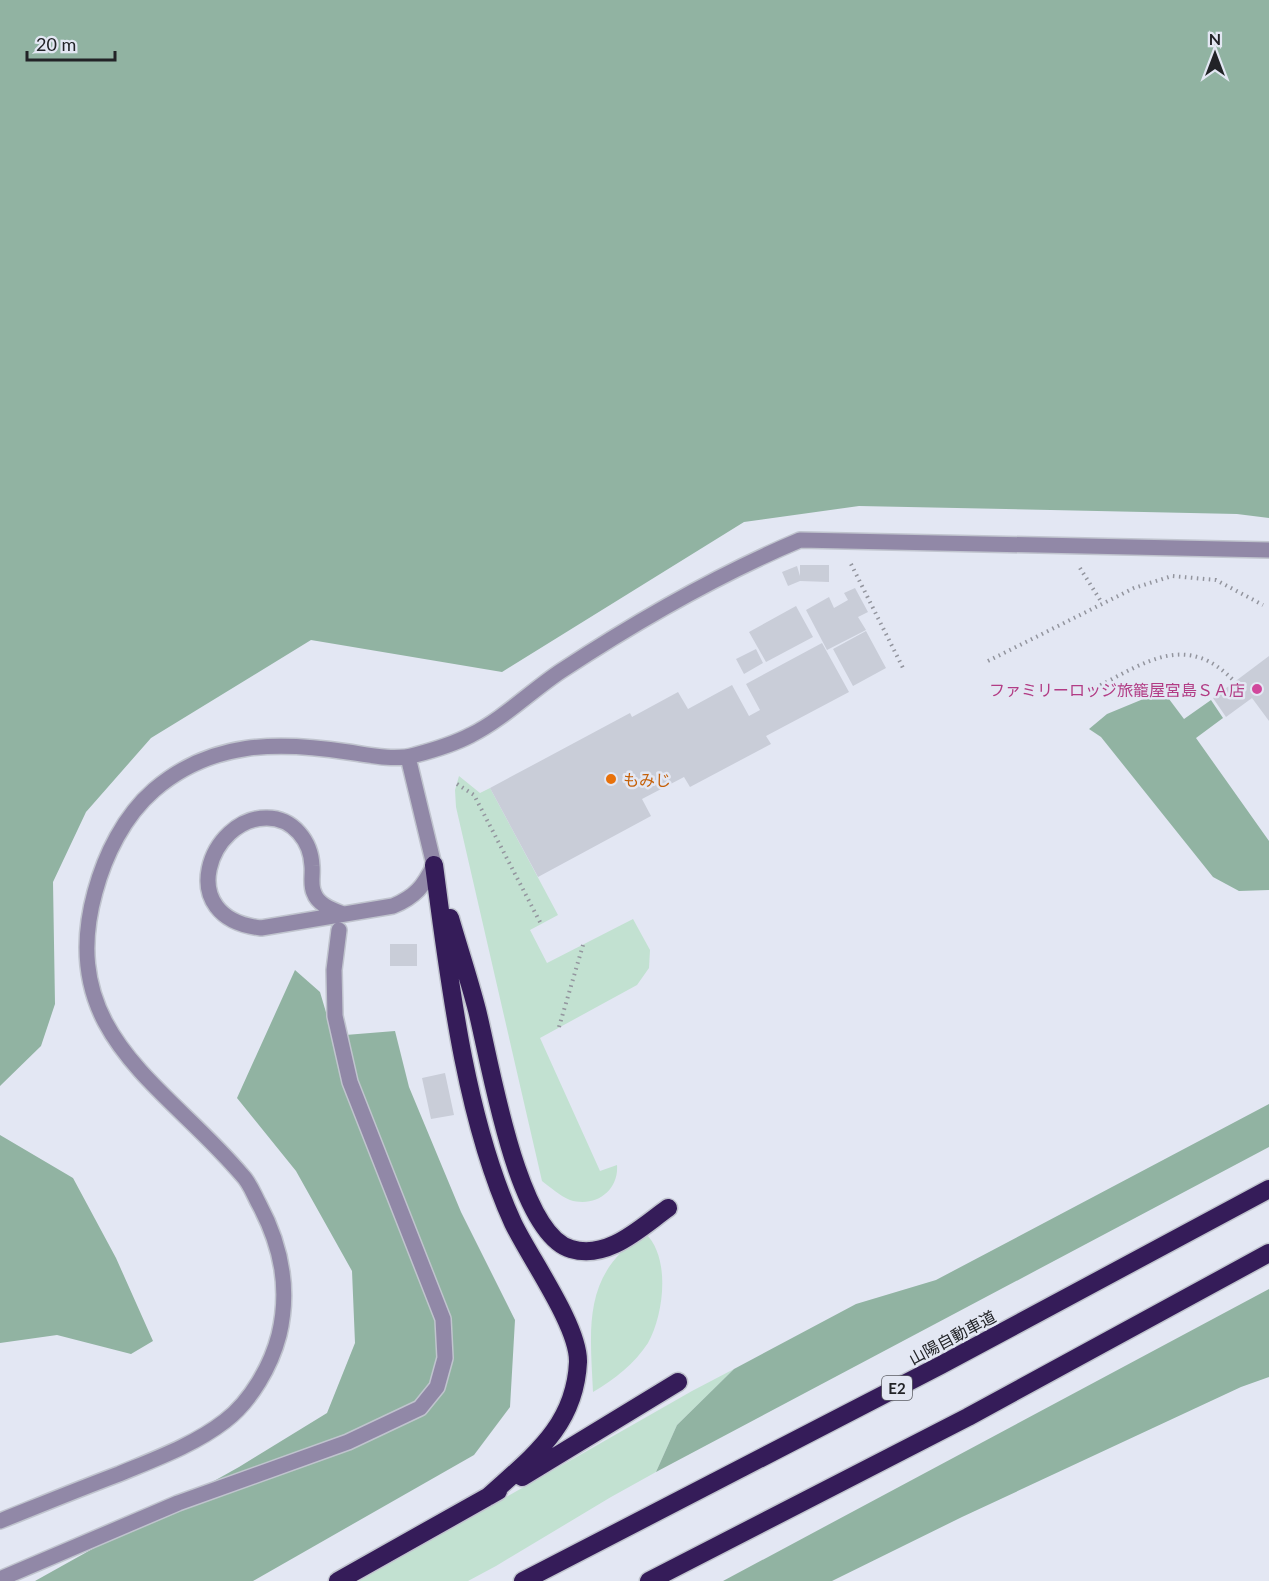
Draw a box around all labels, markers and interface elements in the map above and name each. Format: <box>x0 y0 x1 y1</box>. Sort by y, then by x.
scale bar <box>27 24 116 62</box>
north arrow <box>1185 24 1245 84</box>
text: N <box>1209 29 1221 48</box>
text: 20 m <box>36 33 76 55</box>
place label: ファミリーロッジ旅籠屋宮島ＳＡ店 <box>989 680 1245 699</box>
marker: ファミリーロッジ旅籠屋宮島ＳＡ店 <box>1250 682 1264 696</box>
place label: もみじ <box>623 770 671 789</box>
marker: もみじ <box>604 772 618 786</box>
street label: 山陽自動車道 <box>905 1306 999 1368</box>
road number: E2 <box>882 1376 912 1400</box>

